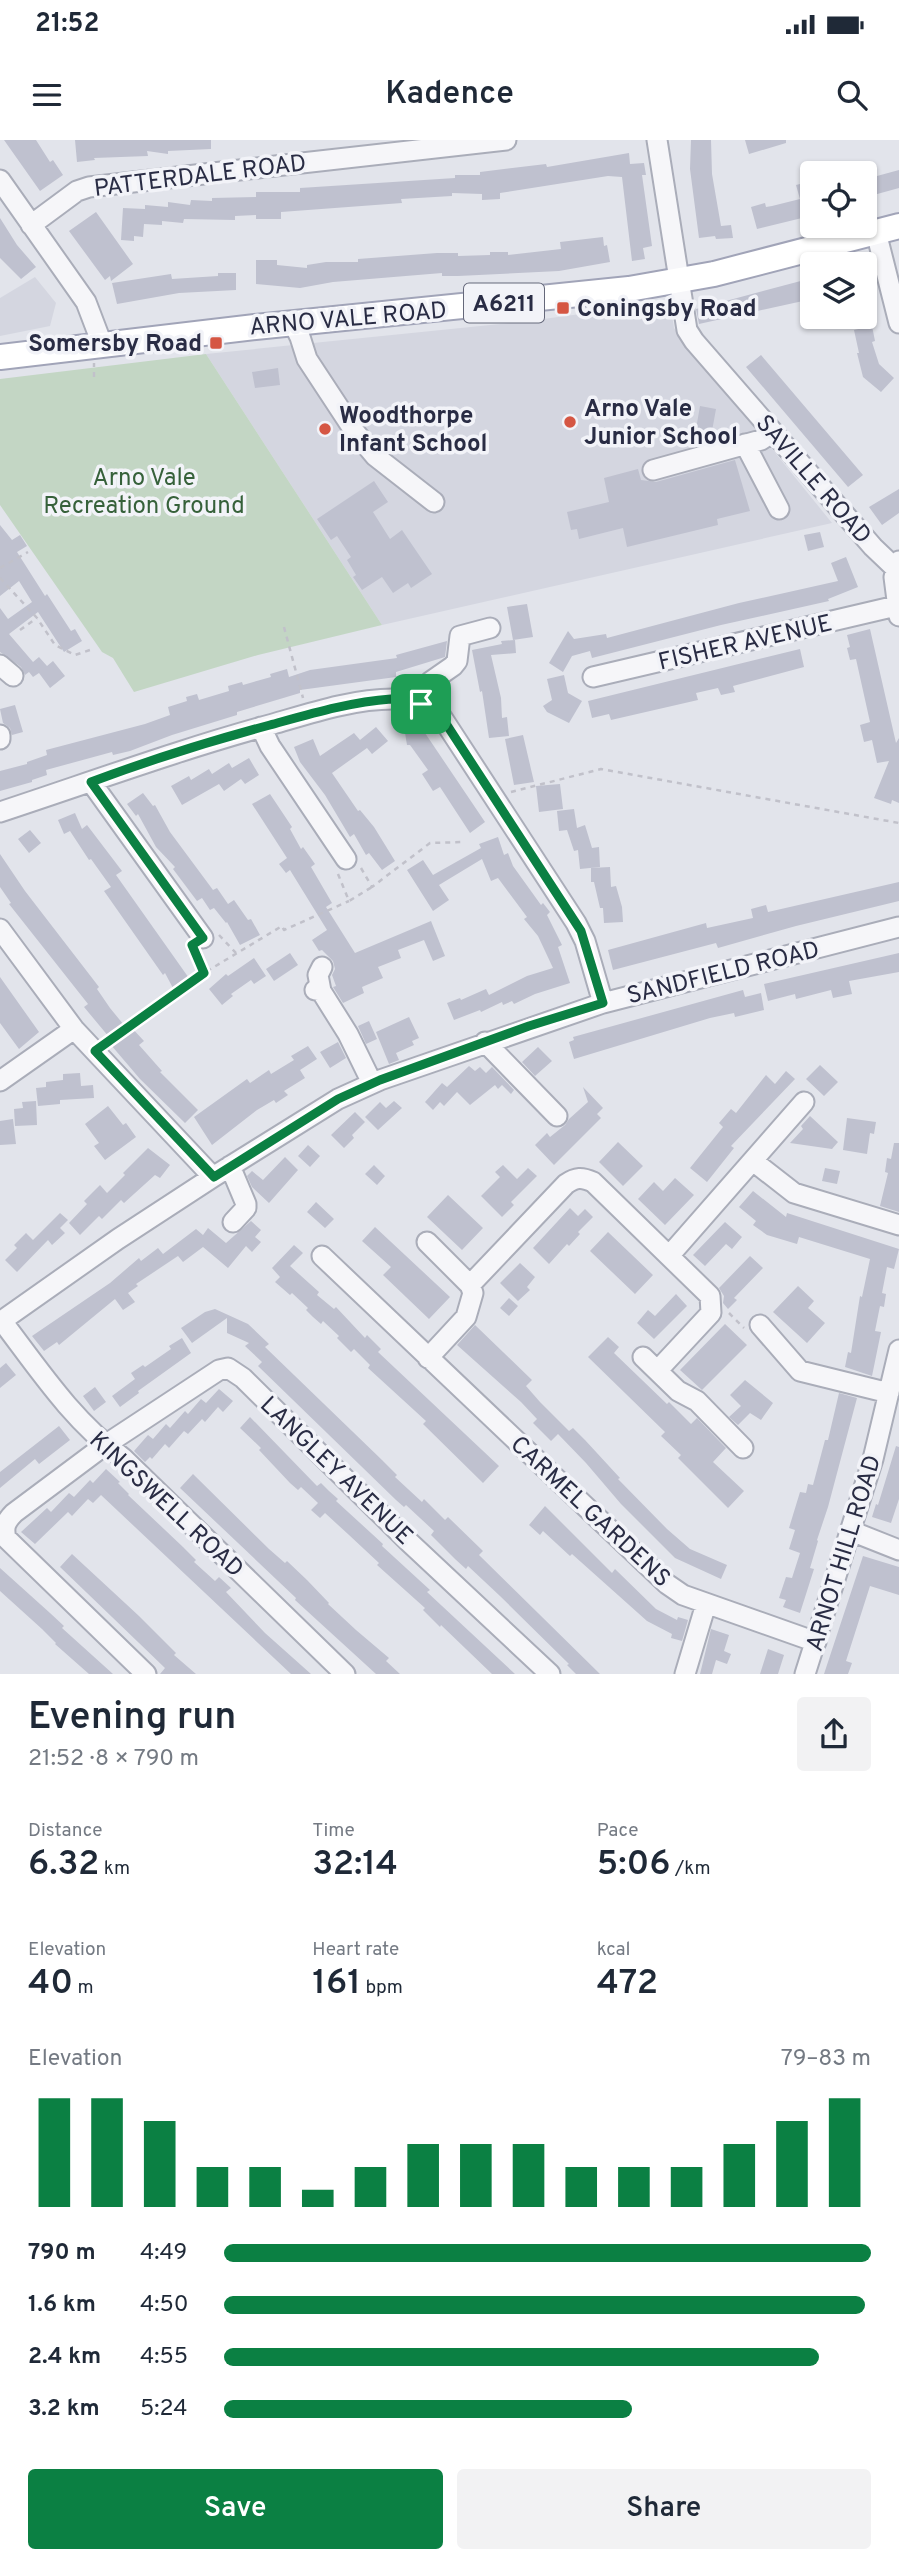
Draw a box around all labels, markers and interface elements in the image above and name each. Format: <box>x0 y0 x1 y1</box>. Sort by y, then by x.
text: 21:52 <box>35 8 99 41</box>
text: Kadence <box>385 75 514 115</box>
icon: menu <box>28 76 66 114</box>
icon: search <box>833 76 871 114</box>
street label: PATTERDALE ROAD <box>92 149 308 205</box>
map controls <box>800 161 877 329</box>
button: locate <box>800 161 877 238</box>
button: layers <box>800 252 877 329</box>
road number: A6211 <box>464 284 544 322</box>
place label: Coningsby Road <box>577 295 757 325</box>
street label: ARNO VALE ROAD <box>248 296 448 344</box>
marker: Coningsby Road <box>555 300 571 316</box>
place label: Somersby Road <box>28 330 202 360</box>
marker: Somersby Road <box>208 335 224 351</box>
place label: Arno Vale Junior School <box>584 395 738 453</box>
place label: Woodthorpe Infant School <box>339 402 488 460</box>
street label: SAVILLE ROAD <box>748 410 877 551</box>
marker: Arno Vale Junior School <box>562 414 578 430</box>
marker: Woodthorpe Infant School <box>317 421 333 437</box>
park label: Arno Vale Recreation Ground <box>43 464 245 522</box>
street label: FISHER AVENUE <box>656 609 835 679</box>
pin <box>391 674 451 734</box>
icon: arrive <box>402 685 440 723</box>
street label: SANDFIELD ROAD <box>624 936 823 1012</box>
street label: LANGLEY AVENUE <box>253 1391 418 1552</box>
street label: KINGSWELL ROAD <box>82 1426 249 1585</box>
street label: CARMEL GARDENS <box>503 1430 676 1595</box>
street label: ARNOT HILL ROAD <box>801 1452 889 1655</box>
text: Evening run <box>28 1694 236 1743</box>
button: share <box>797 1697 871 1771</box>
text: 21:52 · 8 × 790 m <box>28 1745 199 1774</box>
text: Distance <box>28 1819 103 1843</box>
text: Time <box>312 1819 355 1843</box>
text: Pace <box>597 1819 638 1843</box>
text: 6.32 <box>28 1843 99 1887</box>
text: 32:14 <box>312 1843 398 1887</box>
text: 5:06 <box>597 1843 671 1887</box>
text: km <box>99 1857 130 1881</box>
text: /km <box>671 1857 710 1881</box>
text: Elevation <box>28 1938 106 1962</box>
text: Heart rate <box>312 1938 399 1962</box>
text: kcal <box>597 1938 630 1962</box>
text: 40 <box>28 1962 73 2006</box>
text: 161 <box>312 1962 361 2006</box>
text: 472 <box>597 1962 658 2006</box>
text: m <box>73 1976 94 2000</box>
text: bpm <box>361 1976 403 2000</box>
text: Elevation <box>28 2045 123 2074</box>
text: 79–83 m <box>781 2045 871 2074</box>
text: 790 m <box>28 2239 96 2268</box>
text: 4:49 <box>140 2239 187 2268</box>
text: 1.6 km <box>28 2291 96 2320</box>
text: 4:50 <box>140 2291 188 2320</box>
text: 2.4 km <box>28 2343 101 2372</box>
text: 4:55 <box>140 2343 188 2372</box>
text: 3.2 km <box>28 2395 100 2424</box>
text: 5:24 <box>140 2395 188 2424</box>
button: Save <box>28 2469 443 2549</box>
button: Share <box>457 2469 871 2549</box>

